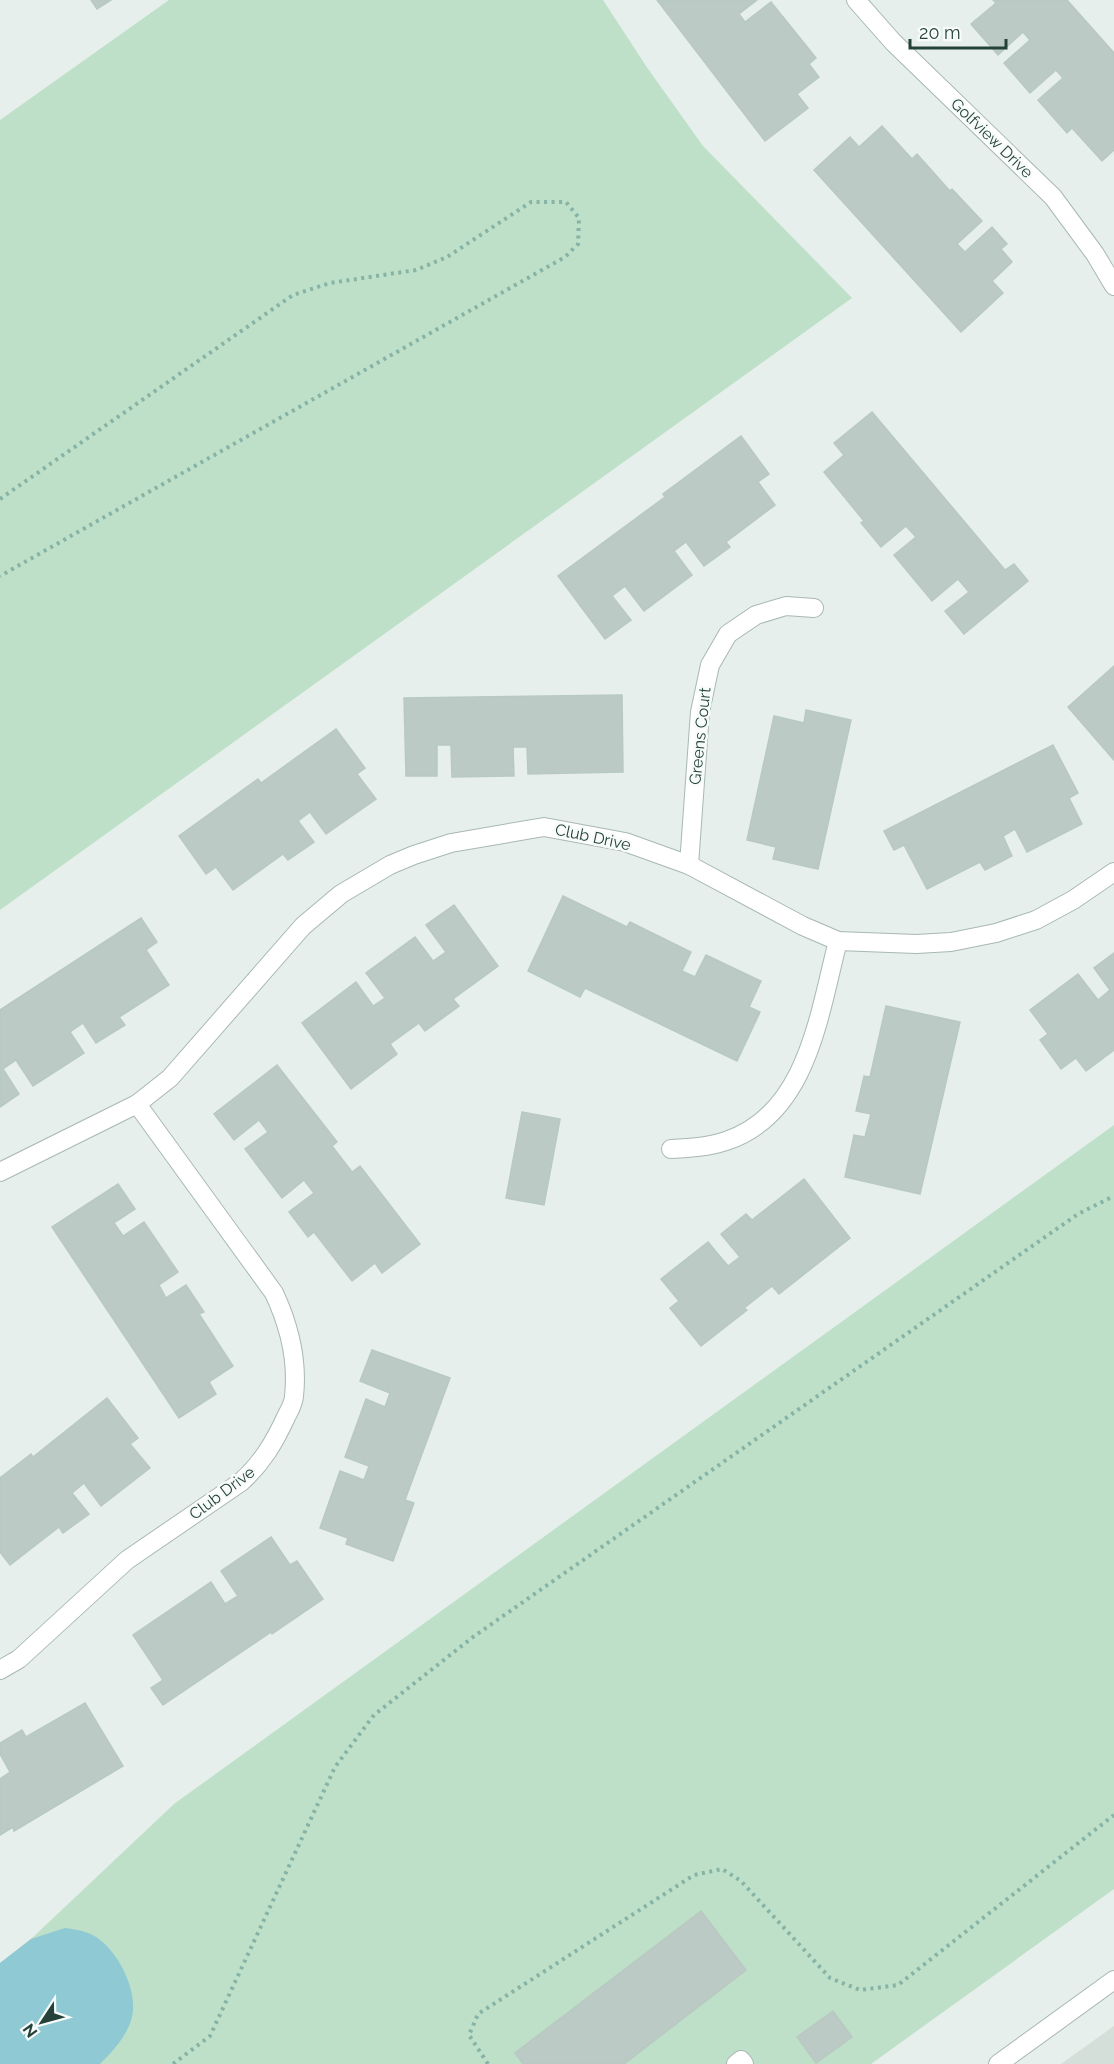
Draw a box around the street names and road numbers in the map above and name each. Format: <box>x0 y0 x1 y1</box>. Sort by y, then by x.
street label: Golfview Drive <box>947 94 1037 182</box>
street label: Greens Court <box>685 686 715 786</box>
street label: Club Drive <box>553 820 633 854</box>
street label: Club Drive <box>186 1462 258 1524</box>

